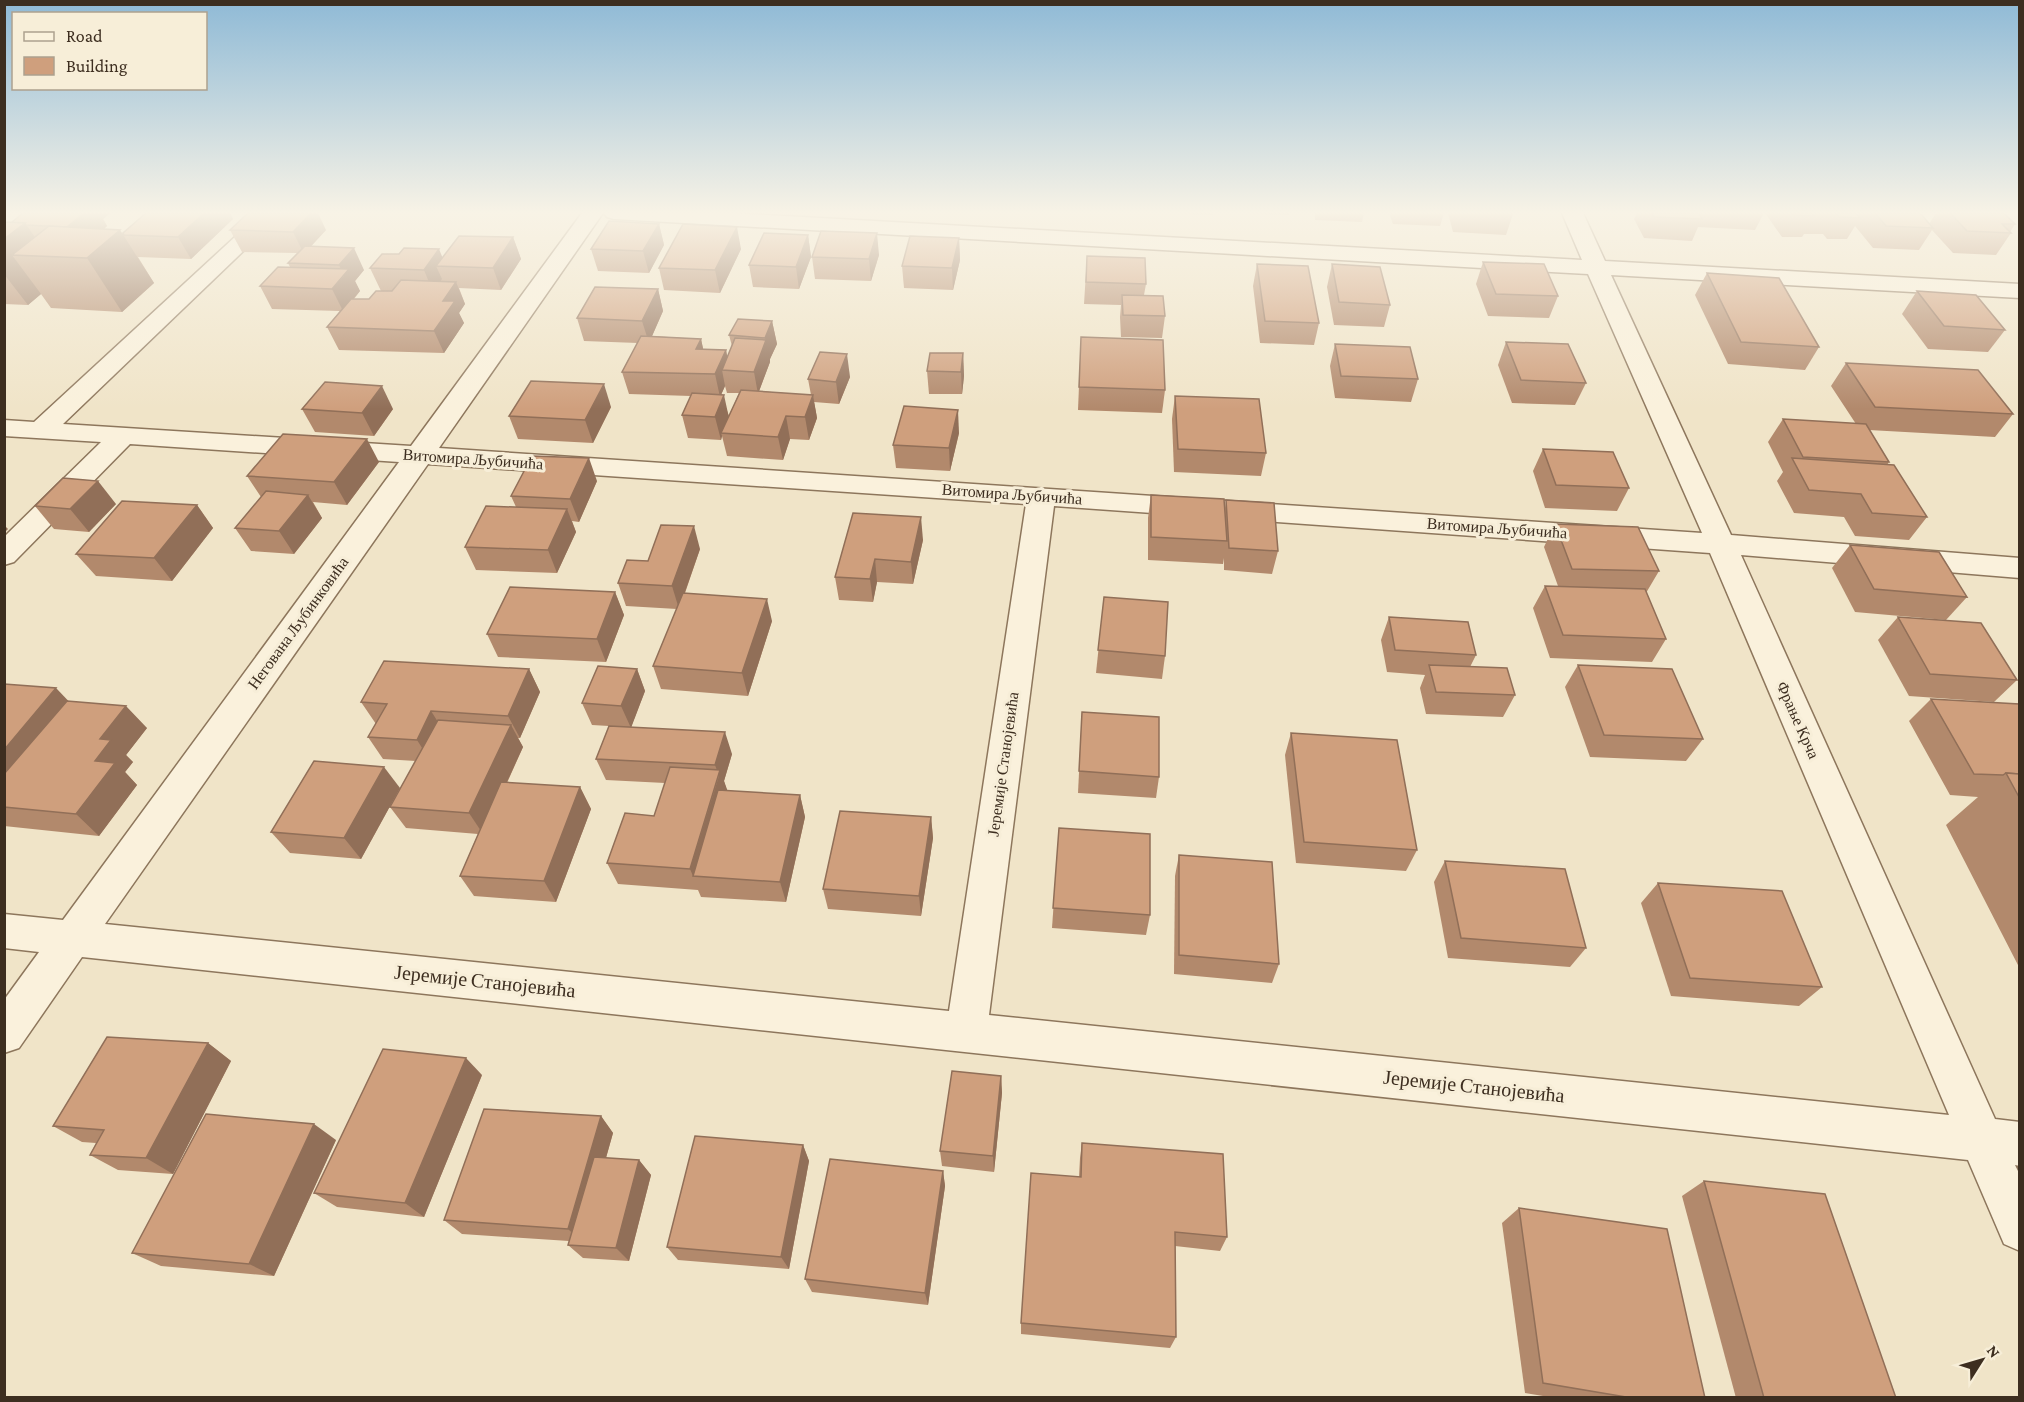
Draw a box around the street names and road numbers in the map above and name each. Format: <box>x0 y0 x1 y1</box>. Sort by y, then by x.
street label: Витомира Љубичића <box>402 446 544 473</box>
street label: Витомира Љубичића <box>941 481 1083 508</box>
street label: Витомира Љубичића <box>1426 515 1568 542</box>
street label: Негована Љубинковића <box>244 554 352 693</box>
street label: Фрање Крча <box>1772 679 1823 762</box>
street label: Јеремије Станојевића <box>984 691 1023 837</box>
street label: Јеремије Станојевића <box>393 961 577 1002</box>
street label: Јеремије Станојевића <box>1382 1066 1566 1107</box>

